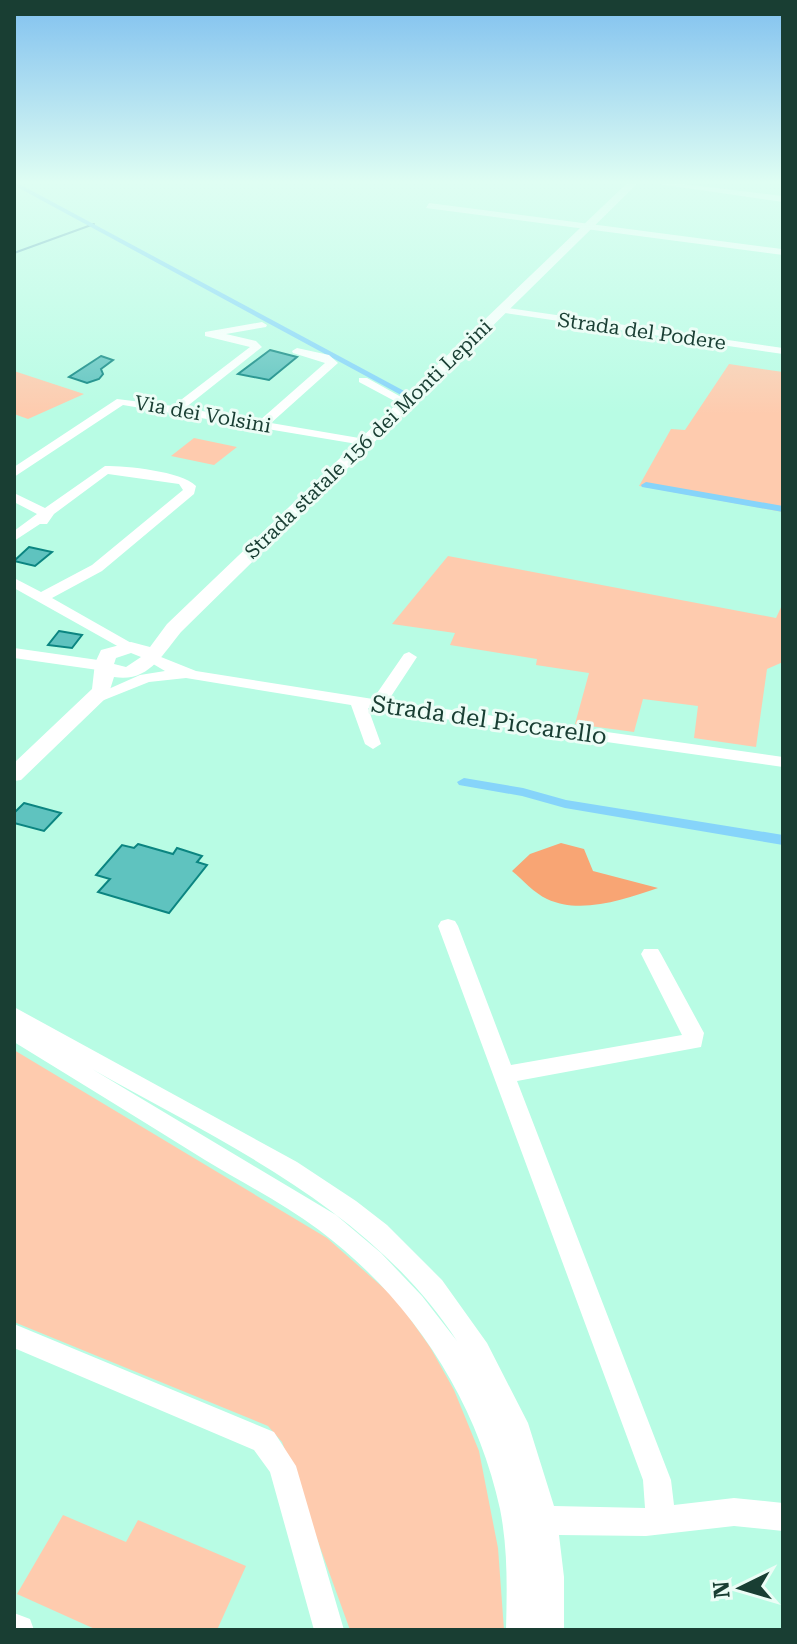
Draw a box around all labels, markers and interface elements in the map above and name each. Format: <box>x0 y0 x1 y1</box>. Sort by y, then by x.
street label: Strada del Podere <box>556 307 728 355</box>
street label: Strada statale 156 dei Monti Lepini <box>239 314 497 564</box>
street label: Via dei Volsini <box>133 390 273 438</box>
street label: Strada del Piccarello <box>369 690 609 750</box>
north arrow <box>701 1548 781 1628</box>
text: N <box>708 1580 735 1599</box>

